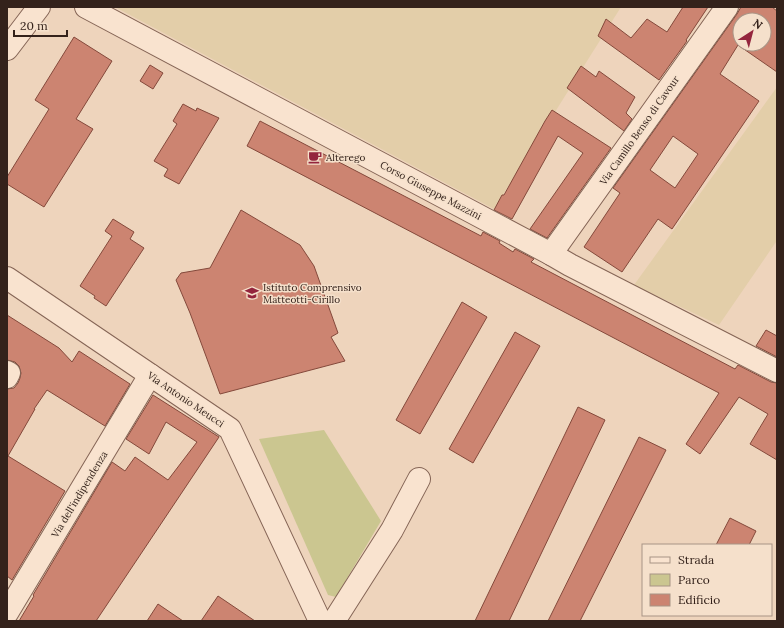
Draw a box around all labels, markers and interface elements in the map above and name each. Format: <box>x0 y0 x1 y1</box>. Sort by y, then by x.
scale bar <box>14 12 67 38</box>
north arrow <box>732 12 772 52</box>
text: N <box>750 16 766 32</box>
text: 20 m <box>20 18 48 33</box>
street label: Via Camillo Benso di Cavour <box>596 73 682 188</box>
cafe icon: Alterego <box>307 149 323 165</box>
place label: Alterego <box>325 151 365 164</box>
street label: Corso Giuseppe Mazzini <box>378 158 484 223</box>
place label: Istituto Comprensivo Matteotti-Cirillo <box>263 281 362 306</box>
school or university icon: Istituto Comprensivo Matteotti-Cirillo <box>244 285 260 301</box>
street label: Via Antonio Meucci <box>144 368 227 430</box>
street label: Via dell'indipendenza <box>48 449 110 541</box>
legend <box>642 544 772 616</box>
text: Strada <box>678 552 714 567</box>
text: Parco <box>678 572 710 587</box>
text: Edificio <box>678 592 720 607</box>

